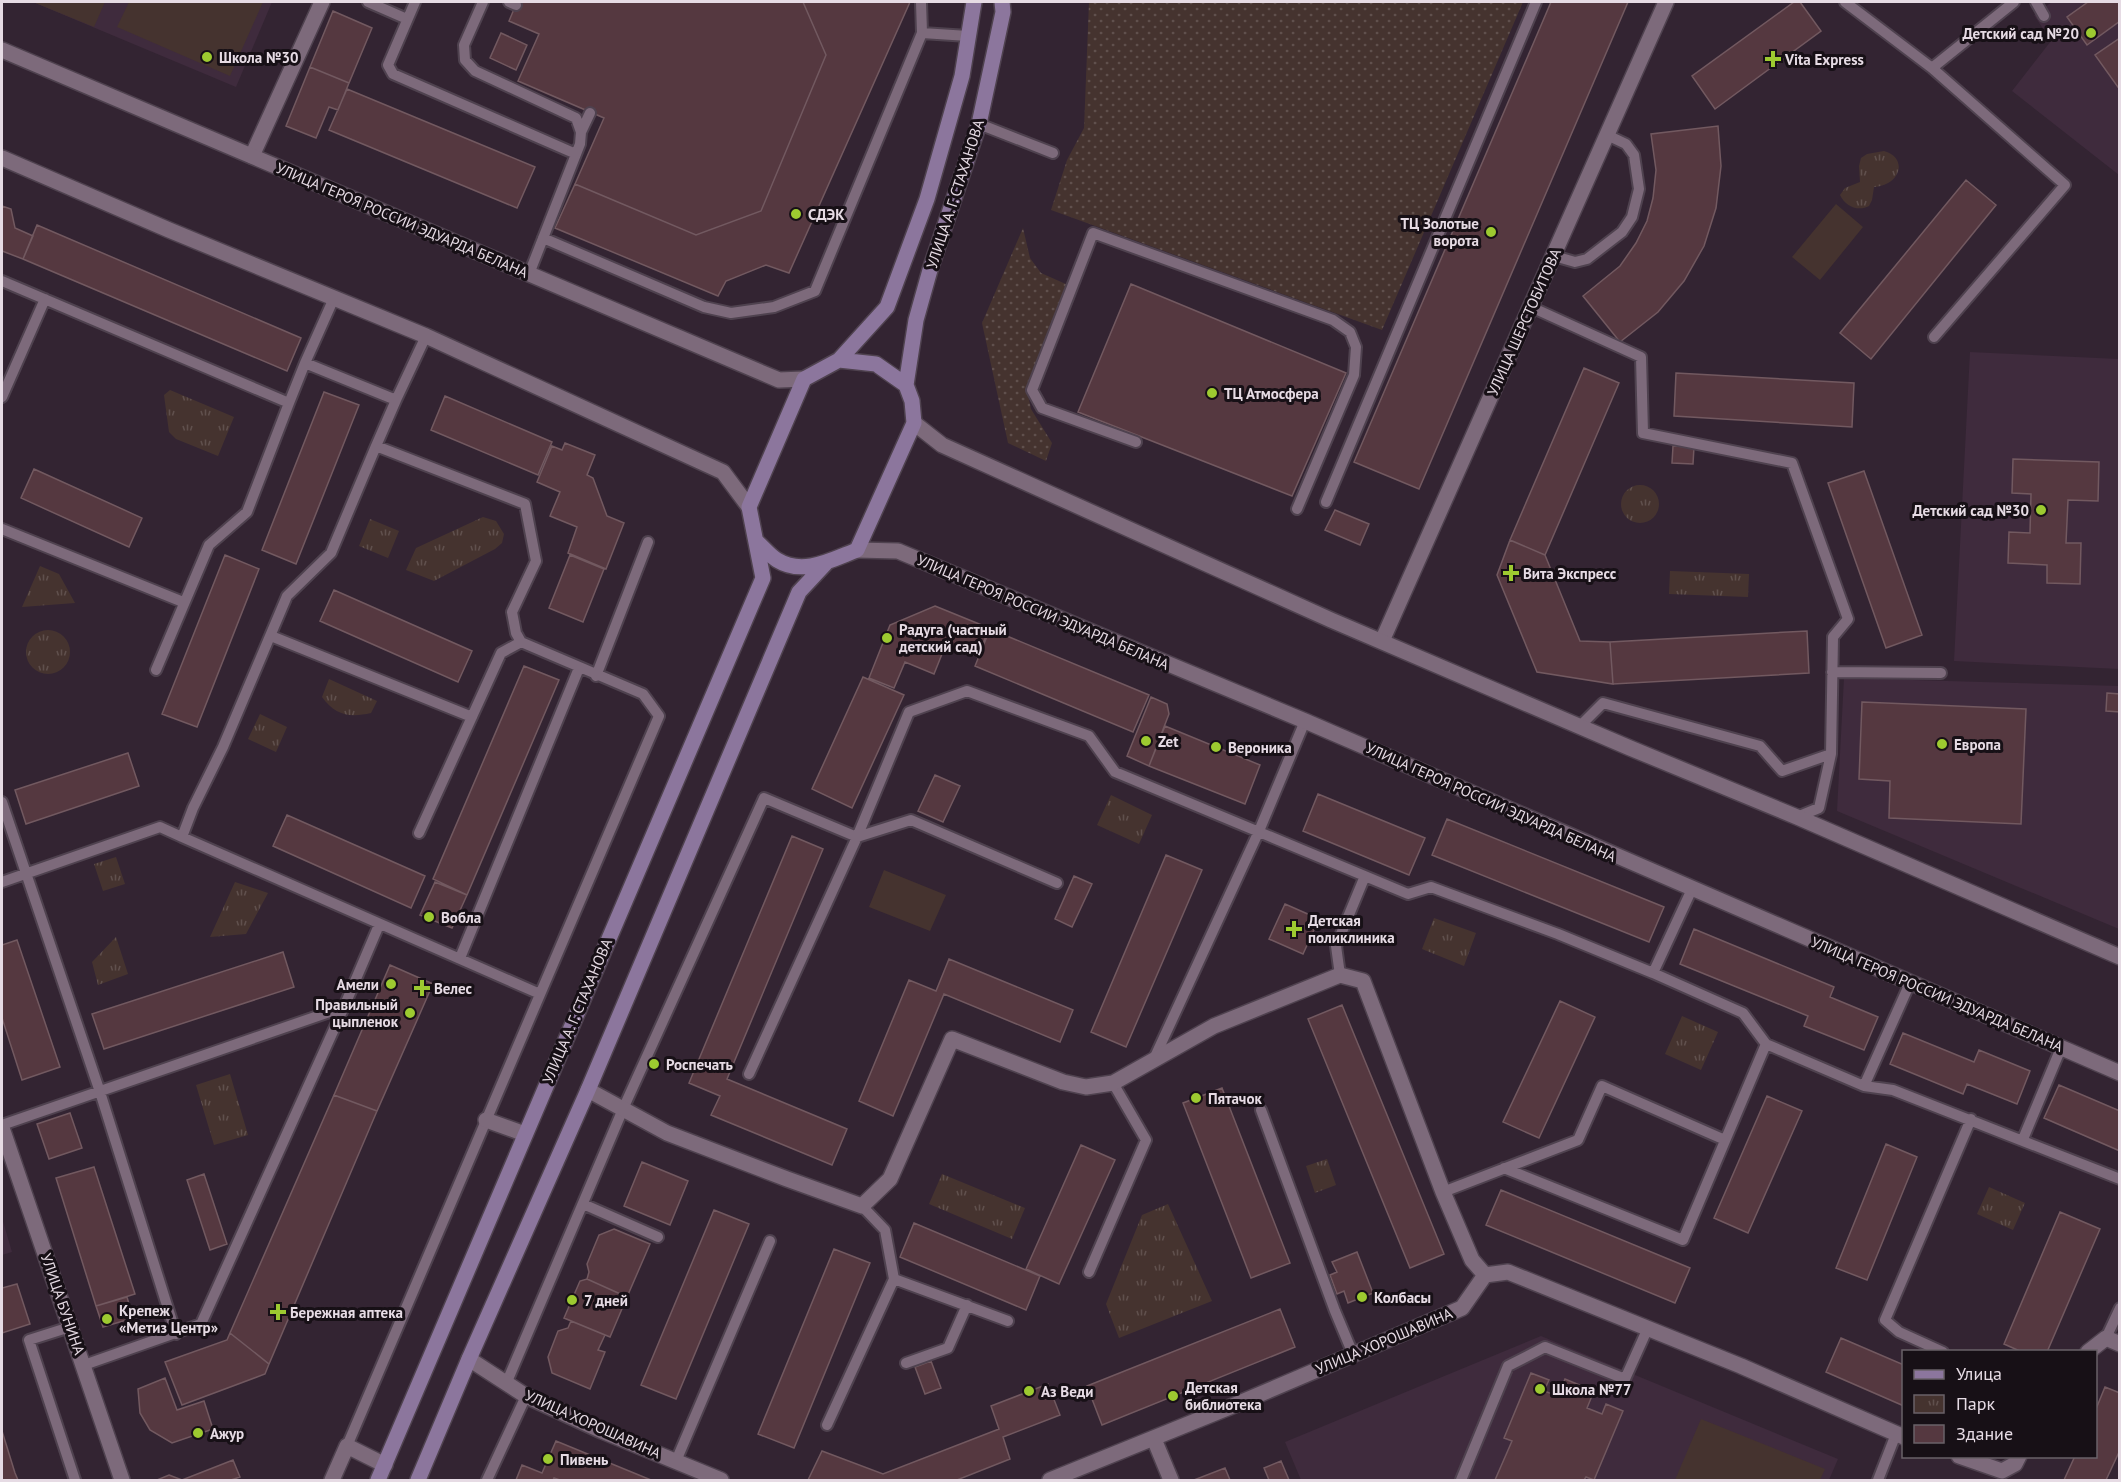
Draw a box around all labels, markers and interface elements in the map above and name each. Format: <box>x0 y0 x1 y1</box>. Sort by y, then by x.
place label: Детский сад №20 <box>1962 24 2079 43</box>
marker: Детский сад №20 <box>2084 26 2098 40</box>
place label: Школа №30 <box>219 48 299 67</box>
marker: Школа №30 <box>200 50 214 64</box>
place label: Vita Express <box>1784 50 1864 69</box>
marker: Vita Express <box>1766 52 1780 66</box>
street label: УЛИЦА А. Г. СТАХАНОВА <box>922 117 988 271</box>
street label: УЛИЦА ГЕРОЯ РОССИИ ЭДУАРДА БЕЛАНА <box>273 158 531 282</box>
place label: СДЭК <box>808 205 845 224</box>
marker: СДЭК <box>789 207 803 221</box>
place label: ТЦ Золотые ворота <box>1400 214 1479 250</box>
marker: ТЦ Золотые ворота <box>1484 225 1498 239</box>
street label: УЛИЦА ШЕРСТОБИТОВА <box>1483 245 1565 399</box>
place label: ТЦ Атмосфера <box>1224 384 1319 403</box>
marker: ТЦ Атмосфера <box>1205 386 1219 400</box>
place label: Детский сад №30 <box>1912 501 2029 520</box>
marker: Детский сад №30 <box>2034 503 2048 517</box>
street label: УЛИЦА ГЕРОЯ РОССИИ ЭДУАРДА БЕЛАНА <box>914 550 1172 674</box>
place label: Вита Экспресс <box>1523 564 1617 583</box>
marker: Вита Экспресс <box>1504 566 1518 580</box>
place label: Радуга (частный детский сад) <box>898 620 1007 656</box>
marker: Радуга (частный детский сад) <box>880 631 894 645</box>
place label: Zet <box>1158 732 1179 751</box>
marker: Zet <box>1139 734 1153 748</box>
place label: Европа <box>1954 735 2001 754</box>
marker: Европа <box>1935 737 1949 751</box>
place label: Вероника <box>1228 738 1292 757</box>
street label: УЛИЦА ГЕРОЯ РОССИИ ЭДУАРДА БЕЛАНА <box>1363 738 1619 866</box>
marker: Вероника <box>1209 740 1223 754</box>
place label: Вобла <box>441 908 481 927</box>
marker: Вобла <box>422 910 436 924</box>
place label: Детская поликлиника <box>1308 911 1395 947</box>
marker: Детская поликлиника <box>1285 920 1303 938</box>
street label: УЛИЦА ГЕРОЯ РОССИИ ЭДУАРДА БЕЛАНА <box>1808 932 2066 1056</box>
street label: УЛИЦА А. Г. СТАХАНОВА <box>538 935 616 1086</box>
place label: Амели <box>337 975 379 994</box>
marker: Амели <box>384 977 398 991</box>
place label: Велес <box>434 979 473 998</box>
marker: Велес <box>415 981 429 995</box>
place label: Правильный цыпленок <box>315 995 399 1031</box>
marker: Правильный цыпленок <box>403 1006 417 1020</box>
place label: Роспечать <box>666 1055 733 1074</box>
marker: Роспечать <box>647 1057 661 1071</box>
place label: Пятачок <box>1208 1089 1262 1108</box>
marker: Пятачок <box>1189 1091 1203 1105</box>
street label: УЛИЦА БУНИНА <box>37 1251 89 1357</box>
place label: Колбасы <box>1374 1288 1431 1307</box>
marker: Колбасы <box>1355 1290 1369 1304</box>
place label: 7 дней <box>584 1291 628 1310</box>
marker: 7 дней <box>565 1293 579 1307</box>
place label: Крепеж «Метиз Центр» <box>119 1301 218 1337</box>
place label: Бережная аптека <box>290 1303 403 1322</box>
street label: УЛИЦА ХОРОШАВИНА <box>1313 1303 1455 1378</box>
marker: Бережная аптека <box>271 1305 285 1319</box>
marker: Крепеж «Метиз Центр» <box>100 1312 114 1326</box>
legend <box>1902 1350 2097 1458</box>
text: Улица <box>1956 1362 2002 1385</box>
place label: Детская библиотека <box>1185 1378 1262 1414</box>
place label: Школа №77 <box>1552 1380 1632 1399</box>
place label: Аз Веди <box>1041 1382 1093 1401</box>
marker: Школа №77 <box>1533 1382 1547 1396</box>
marker: Аз Веди <box>1022 1384 1036 1398</box>
street label: УЛИЦА ХОРОШАВИНА <box>522 1385 664 1463</box>
marker: Детская библиотека <box>1166 1389 1180 1403</box>
text: Парк <box>1956 1392 1996 1415</box>
text: Здание <box>1956 1422 2013 1445</box>
place label: Ажур <box>210 1424 244 1443</box>
marker: Ажур <box>191 1426 205 1440</box>
place label: Пивень <box>560 1450 609 1469</box>
marker: Пивень <box>541 1452 555 1466</box>

